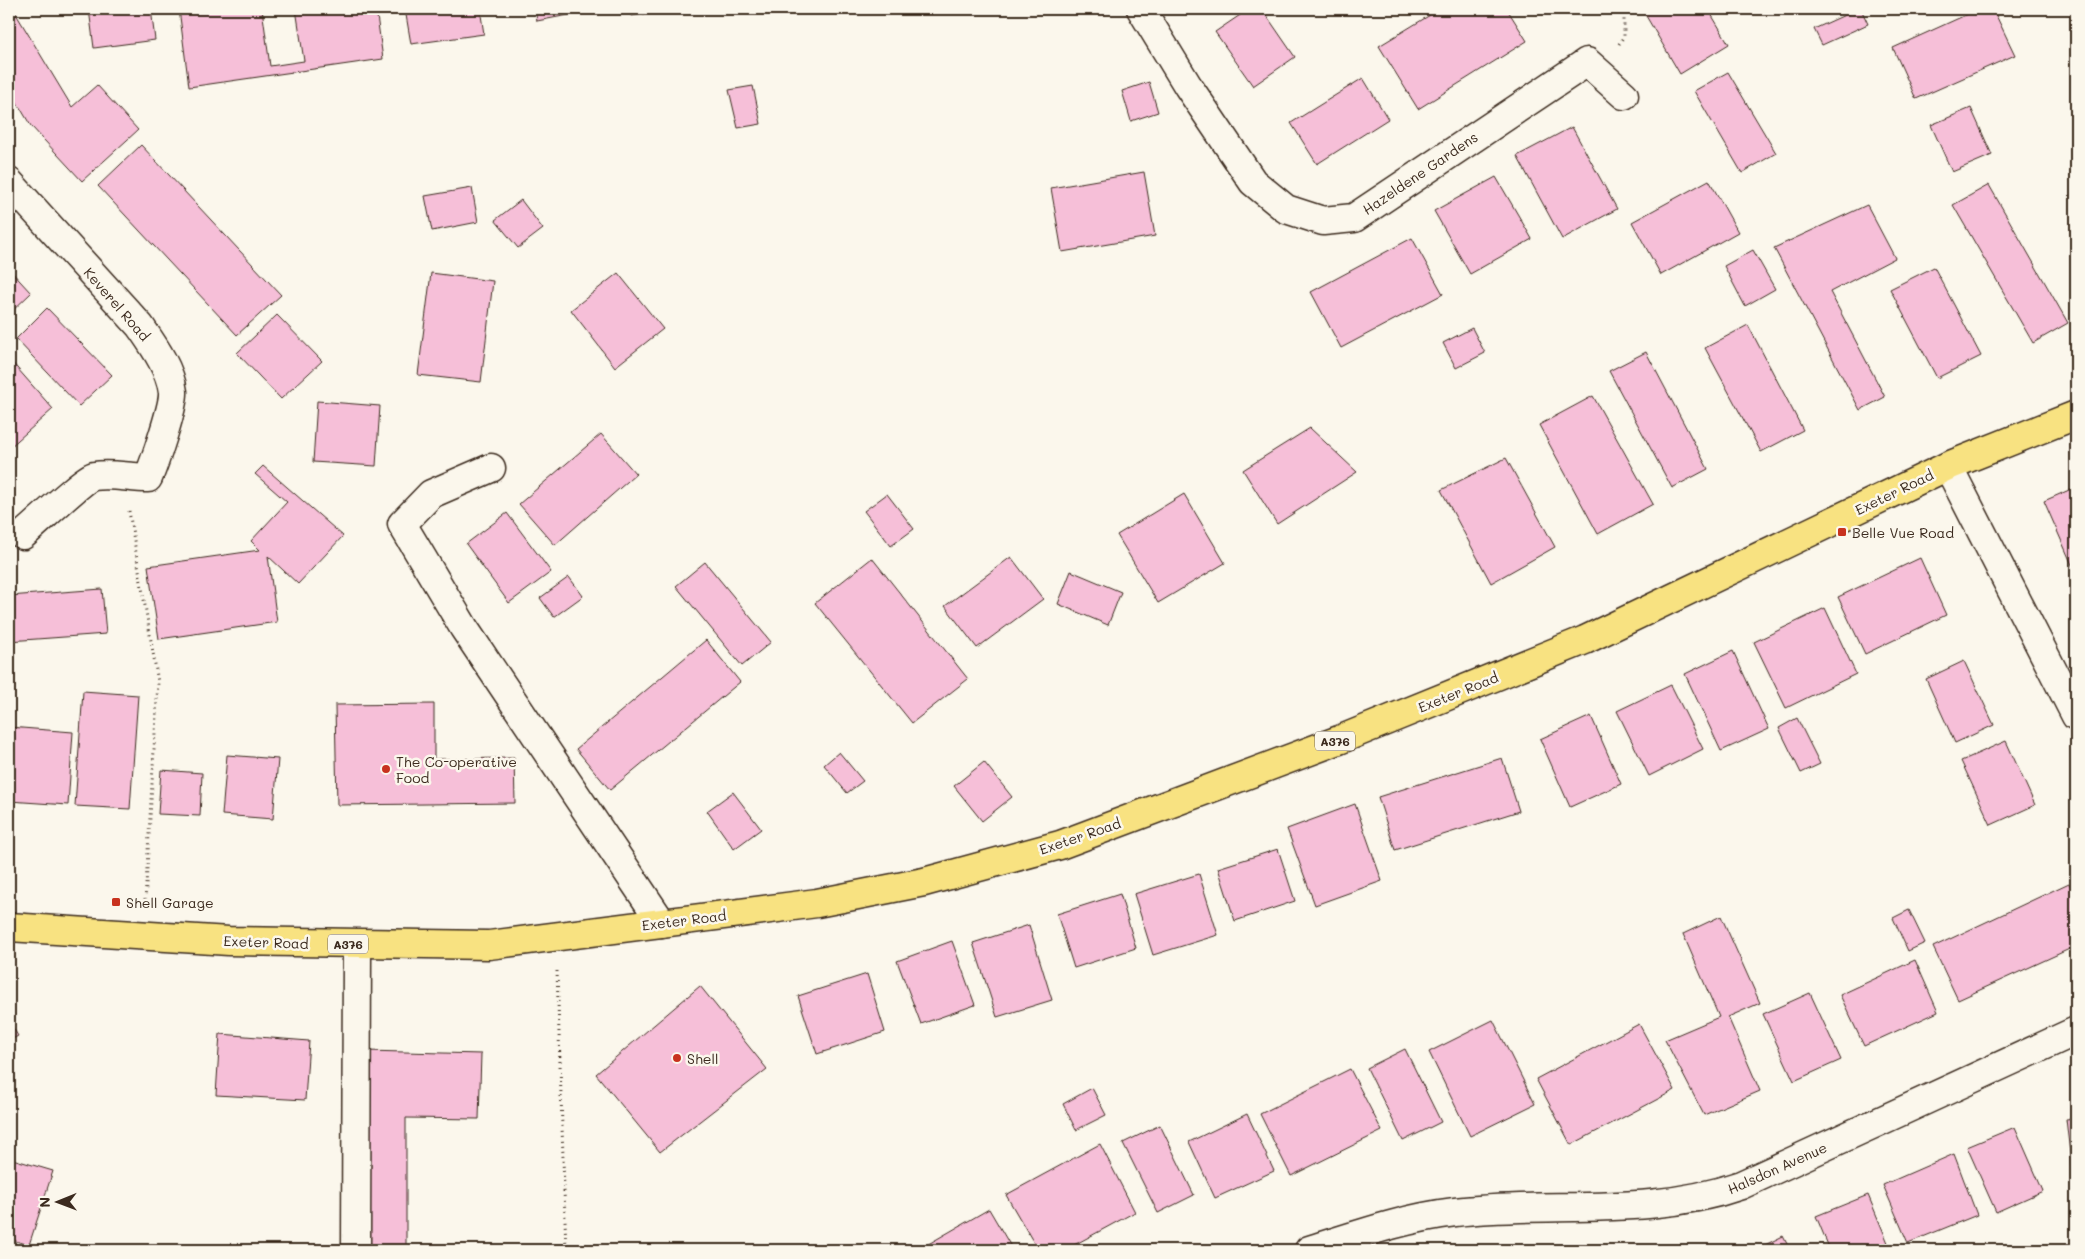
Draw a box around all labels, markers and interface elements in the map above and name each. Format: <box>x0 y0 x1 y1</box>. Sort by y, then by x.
street label: Hazeldene Gardens <box>1359 127 1481 219</box>
street label: Keverel Road <box>80 263 154 345</box>
street label: Exeter Road <box>1852 465 1936 519</box>
place label: Belle Vue Road <box>1852 523 1954 542</box>
marker: Belle Vue Road <box>1836 526 1848 538</box>
street label: Exeter Road <box>1415 667 1501 717</box>
road number: A376 <box>1315 731 1355 750</box>
place label: The Co-operative Food <box>396 752 517 787</box>
marker: The Co-operative Food <box>380 763 392 775</box>
street label: Exeter Road <box>1037 813 1123 859</box>
place label: Shell Garage <box>126 893 214 912</box>
marker: Shell Garage <box>110 896 122 908</box>
street label: Exeter Road <box>641 905 727 935</box>
street label: Exeter Road <box>223 931 309 953</box>
road number: A376 <box>328 934 368 954</box>
place label: Shell <box>687 1049 718 1068</box>
marker: Shell <box>671 1052 683 1064</box>
street label: Halsdon Avenue <box>1724 1138 1830 1198</box>
north arrow <box>32 1176 82 1226</box>
text: N <box>35 1197 54 1208</box>

